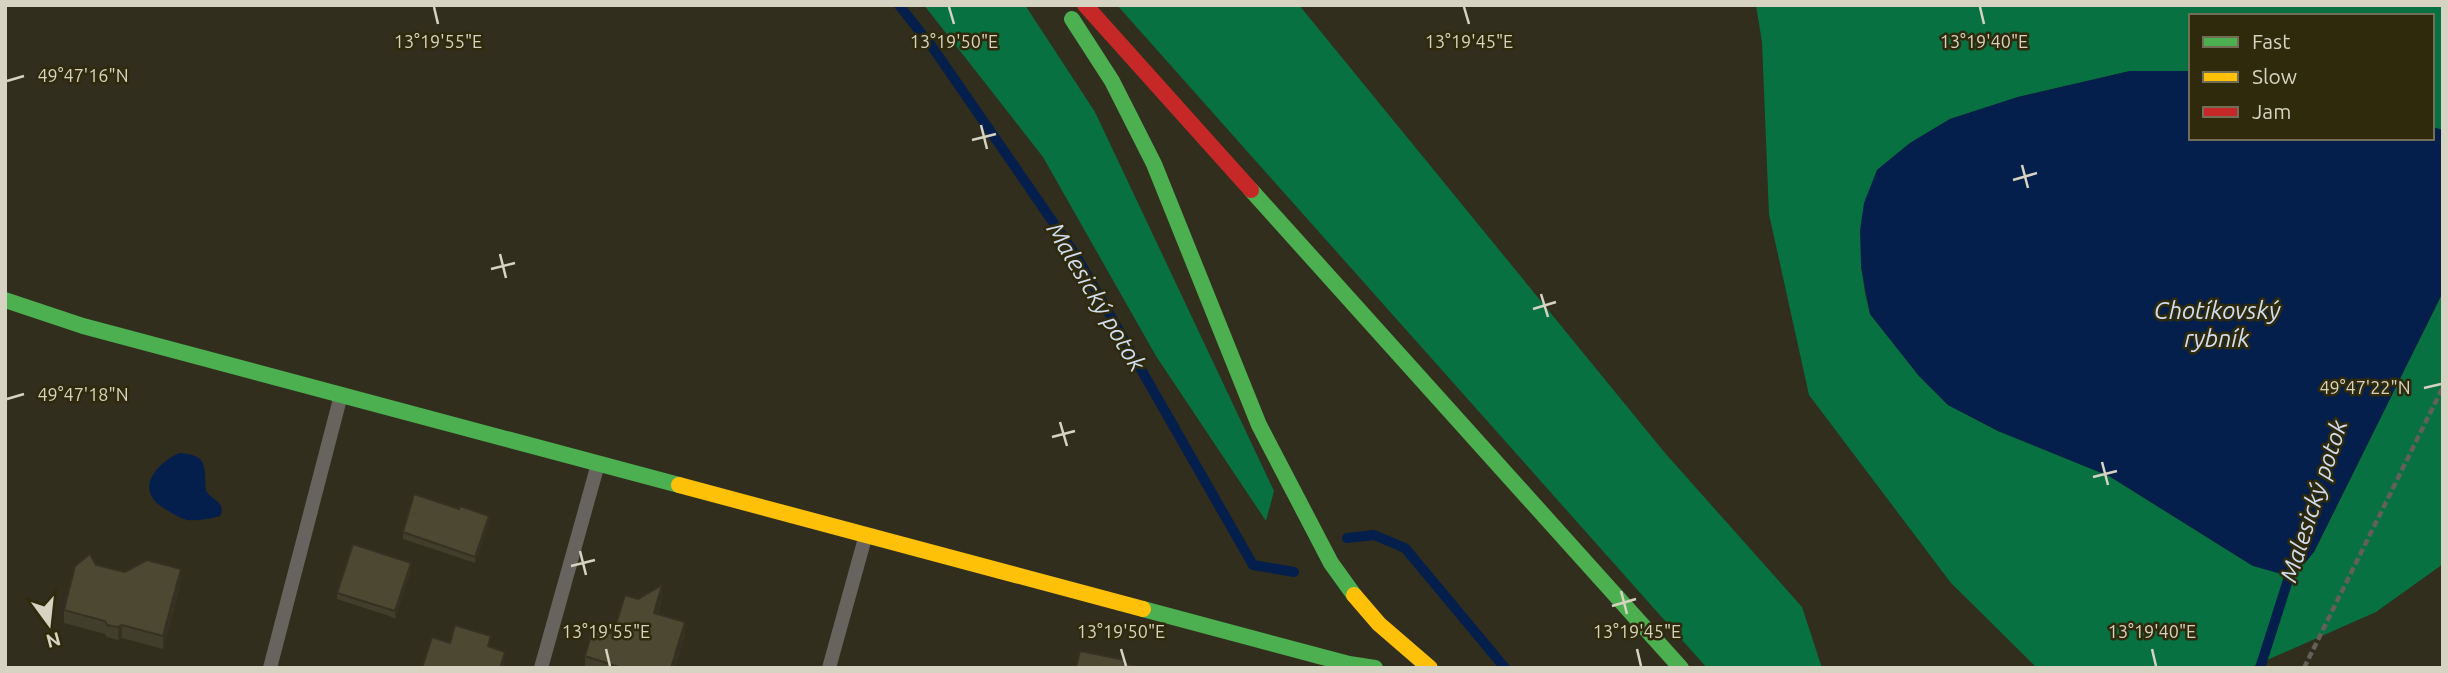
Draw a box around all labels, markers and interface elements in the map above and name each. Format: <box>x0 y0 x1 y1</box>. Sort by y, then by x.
legend <box>2189 14 2434 140</box>
text: Fast <box>2252 29 2290 53</box>
text: 13°19'55"E <box>394 31 482 51</box>
text: 13°19'50"E <box>910 31 998 51</box>
text: 13°19'45"E <box>1425 31 1513 51</box>
text: 13°19'40"E <box>1940 31 2028 51</box>
text: Slow <box>2252 64 2297 88</box>
text: 49°47'16"N <box>37 65 129 85</box>
text: Jam <box>2252 99 2291 123</box>
water label: Malesický potok <box>1041 217 1152 377</box>
water label: Chotíkovský rybník <box>2154 297 2281 352</box>
text: 49°47'22"N <box>2319 377 2411 397</box>
text: 49°47'18"N <box>37 384 129 404</box>
water label: Malesický potok <box>2275 416 2353 585</box>
north arrow <box>14 589 84 659</box>
text: 13°19'55"E <box>562 621 650 641</box>
text: 13°19'50"E <box>1077 621 1165 641</box>
text: 13°19'45"E <box>1593 621 1681 641</box>
text: 13°19'40"E <box>2108 621 2196 641</box>
text: N <box>44 628 63 653</box>

